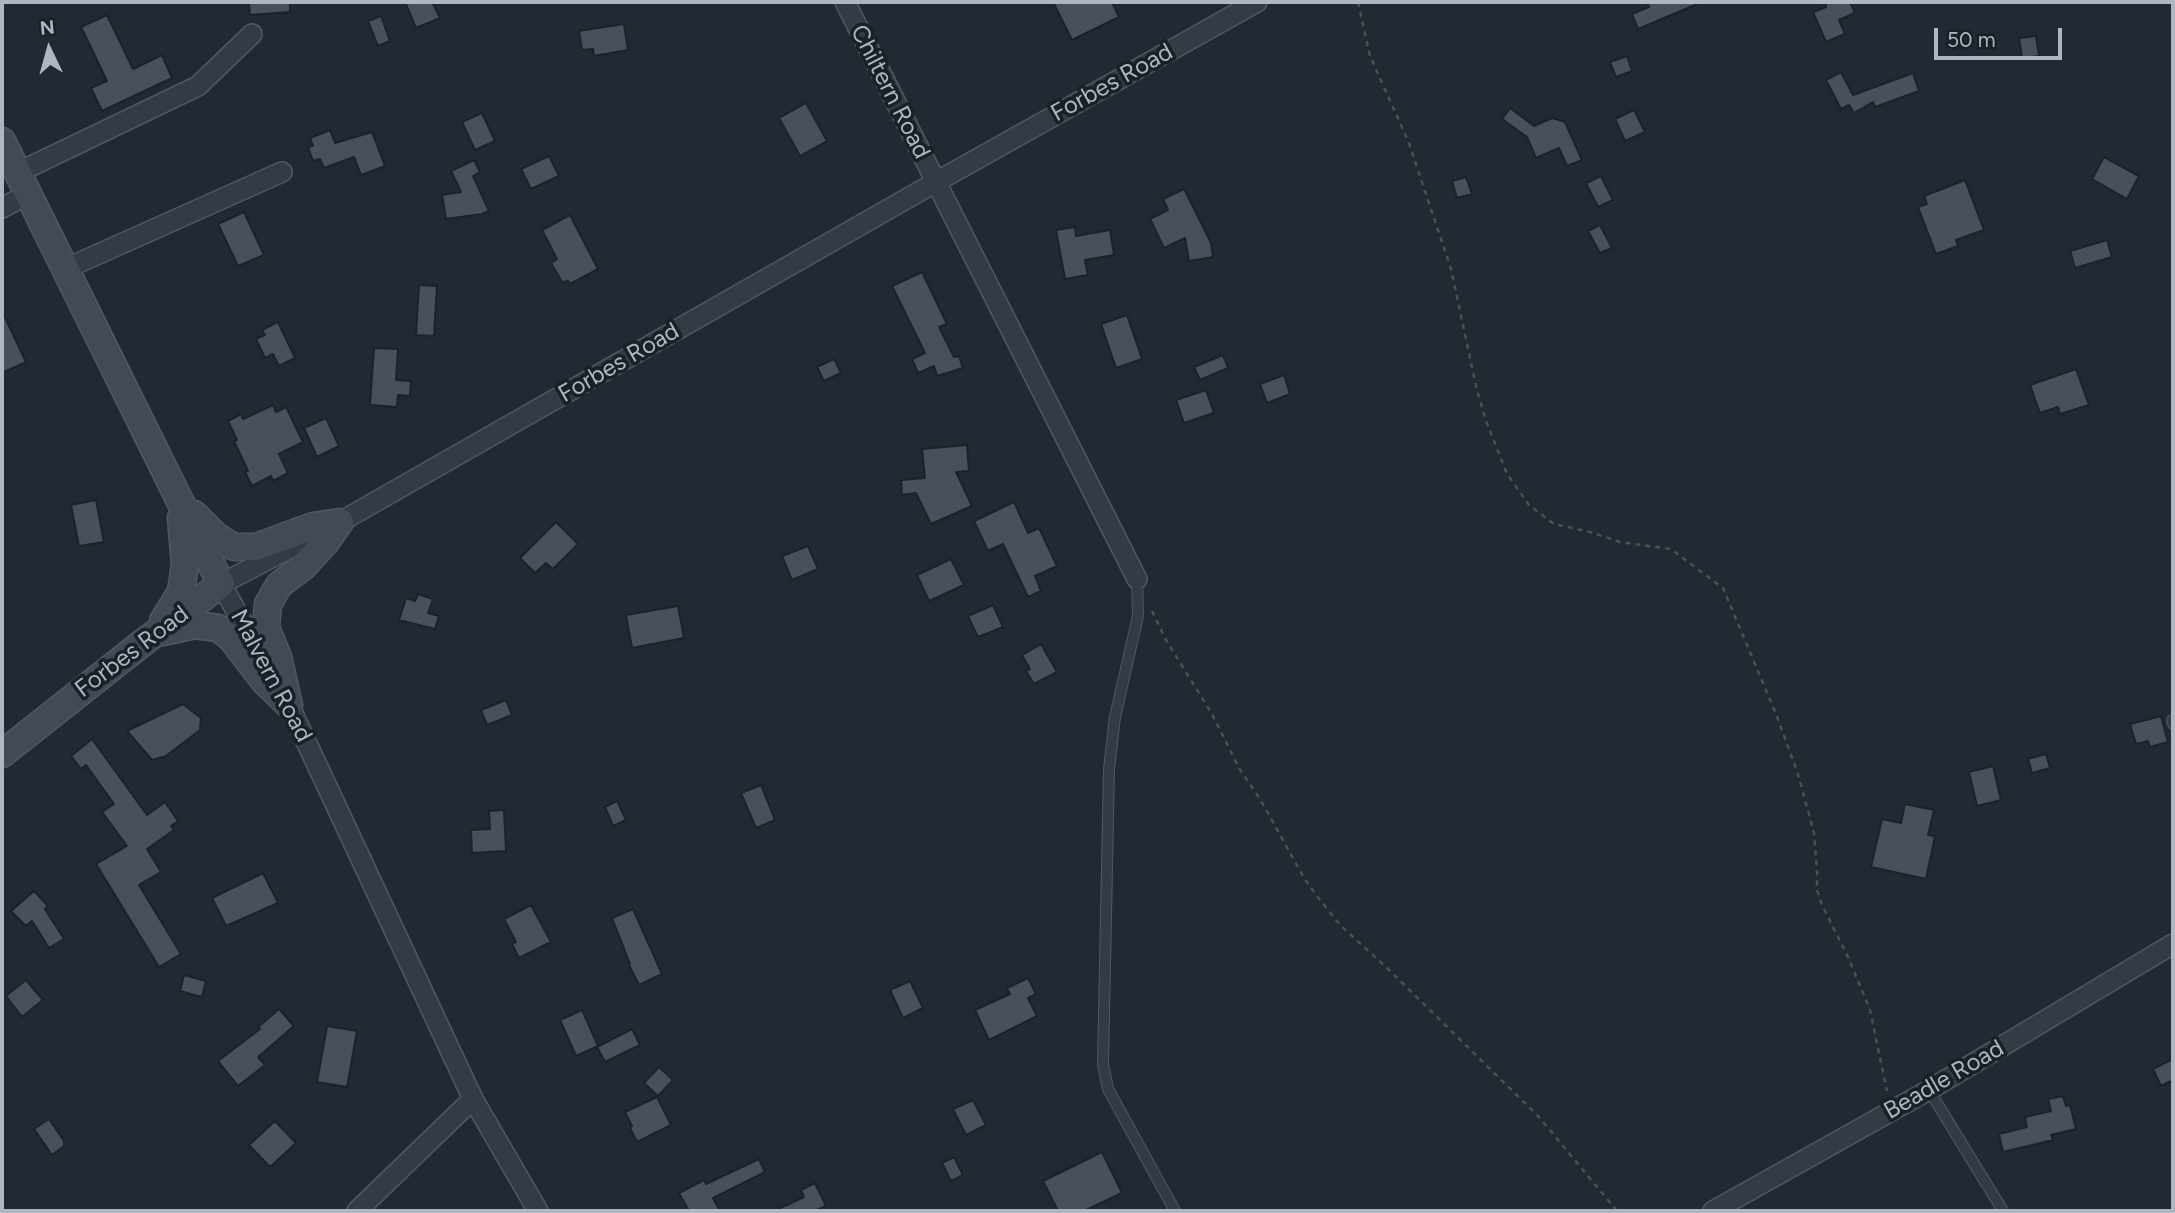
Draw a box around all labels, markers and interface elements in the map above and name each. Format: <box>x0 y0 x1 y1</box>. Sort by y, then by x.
north arrow <box>14 14 84 84</box>
scale bar <box>1937 14 2065 58</box>
text: N <box>39 15 55 40</box>
street label: Chiltern Road <box>844 20 936 164</box>
text: 50 m <box>1947 27 1996 52</box>
street label: Forbes Road <box>1046 38 1178 128</box>
street label: Forbes Road <box>554 317 684 409</box>
street label: Forbes Road <box>70 600 194 704</box>
street label: Malvern Road <box>224 605 318 747</box>
street label: Beadle Road <box>1879 1034 2009 1126</box>

